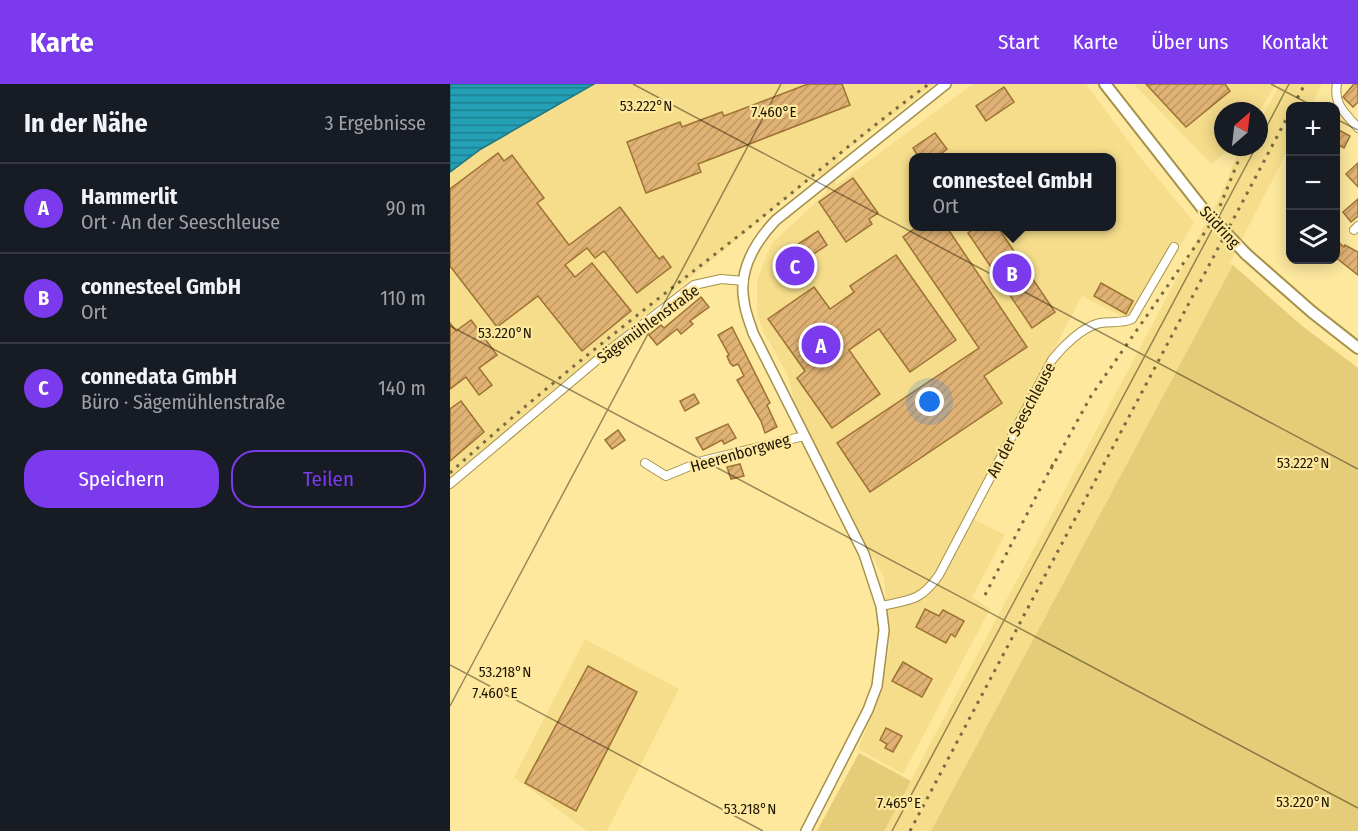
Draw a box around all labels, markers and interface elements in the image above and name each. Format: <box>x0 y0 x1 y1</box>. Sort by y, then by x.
text: Karte <box>30 26 94 59</box>
text: Start <box>998 29 1040 55</box>
text: Karte <box>1073 29 1118 55</box>
text: Über uns <box>1151 29 1228 55</box>
text: Kontakt <box>1261 29 1328 55</box>
text: 53.222°N <box>620 97 672 115</box>
north arrow <box>1214 102 1268 156</box>
map controls <box>1286 102 1340 264</box>
button: + <box>1286 102 1340 156</box>
text: 7.460°E <box>751 103 797 121</box>
text: In der Nähe <box>24 108 148 139</box>
text: 3 Ergebnisse <box>324 111 426 135</box>
popup <box>909 153 1116 231</box>
button: − <box>1286 156 1340 210</box>
text: connesteel GmbH <box>933 167 1092 194</box>
text: Hammerlit <box>81 183 177 210</box>
text: Ort <box>933 194 959 218</box>
text: A <box>38 196 49 220</box>
text: 90 m <box>386 196 426 220</box>
street label: Südring <box>1196 202 1244 252</box>
text: Ort · An der Seeschleuse <box>81 210 280 234</box>
button: layers <box>1286 210 1340 264</box>
pin: C <box>776 244 814 288</box>
pin: B <box>992 250 1032 296</box>
text: connesteel GmbH <box>81 273 241 300</box>
street label: Sägemühlenstraße <box>593 280 703 367</box>
text: B <box>38 286 49 310</box>
text: 110 m <box>380 286 426 310</box>
text: Ort <box>81 300 107 324</box>
pin: A <box>802 322 841 368</box>
text: 53.220°N <box>478 324 532 342</box>
street label: An der Seeschleuse <box>983 359 1059 481</box>
text: connedata GmbH <box>81 363 237 390</box>
text: C <box>38 376 49 400</box>
text: 140 m <box>378 376 426 400</box>
your location <box>915 387 944 416</box>
text: Büro · Sägemühlenstraße <box>81 390 285 414</box>
street label: Heerenborgweg <box>688 430 792 476</box>
button: Speichern <box>24 450 219 508</box>
button: Teilen <box>231 450 426 508</box>
text: 53.222°N <box>1277 454 1329 472</box>
text: 53.218°N <box>479 663 531 681</box>
text: 7.460°E <box>472 684 518 702</box>
text: 53.220°N <box>1276 793 1330 811</box>
text: 7.465°E <box>877 794 921 812</box>
text: 53.218°N <box>724 800 776 818</box>

